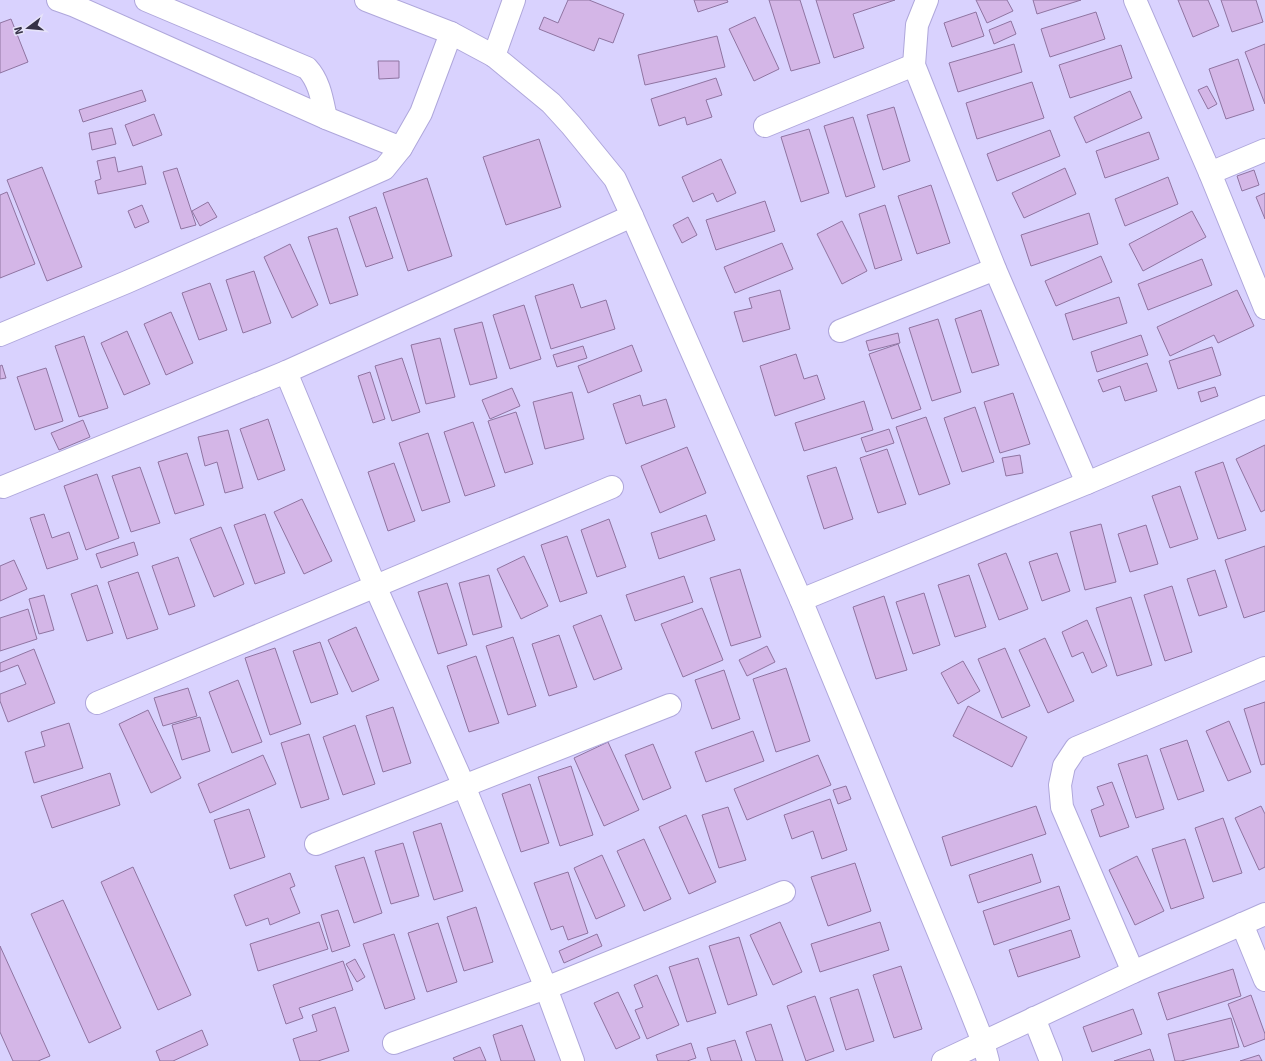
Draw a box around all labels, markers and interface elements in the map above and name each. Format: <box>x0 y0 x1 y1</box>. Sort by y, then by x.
north arrow <box>8 8 48 48</box>
text: N <box>12 25 26 36</box>

